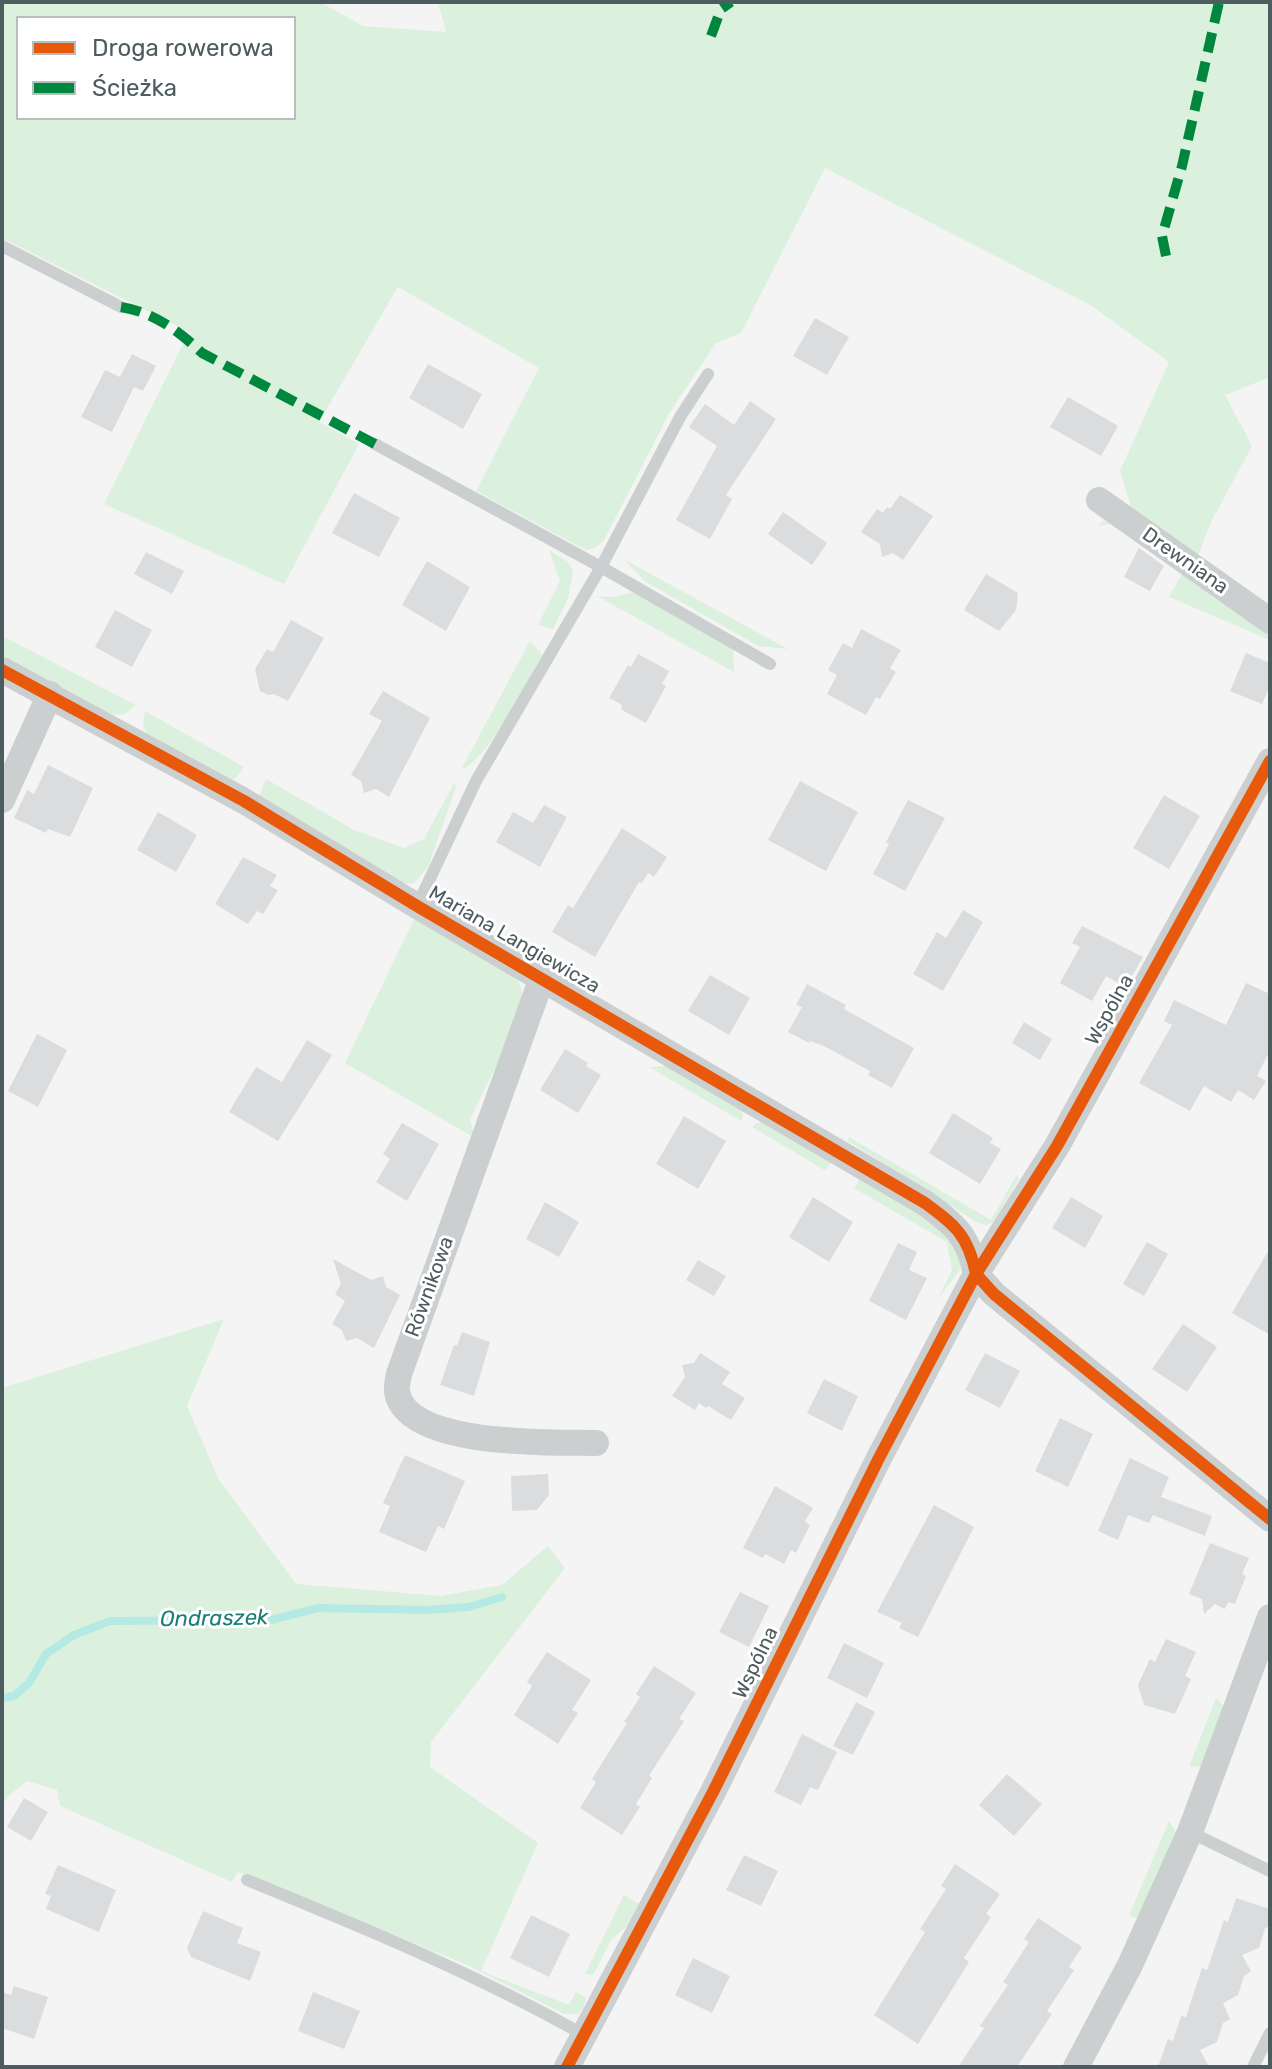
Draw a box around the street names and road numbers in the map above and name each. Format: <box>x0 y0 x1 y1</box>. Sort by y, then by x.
street label: Drewniana <box>1137 523 1233 599</box>
street label: Mariana Langiewicza <box>424 881 604 999</box>
street label: Wspólna <box>1081 970 1139 1050</box>
street label: Równikowa <box>401 1234 459 1340</box>
street label: Wspólna <box>728 1623 784 1703</box>

